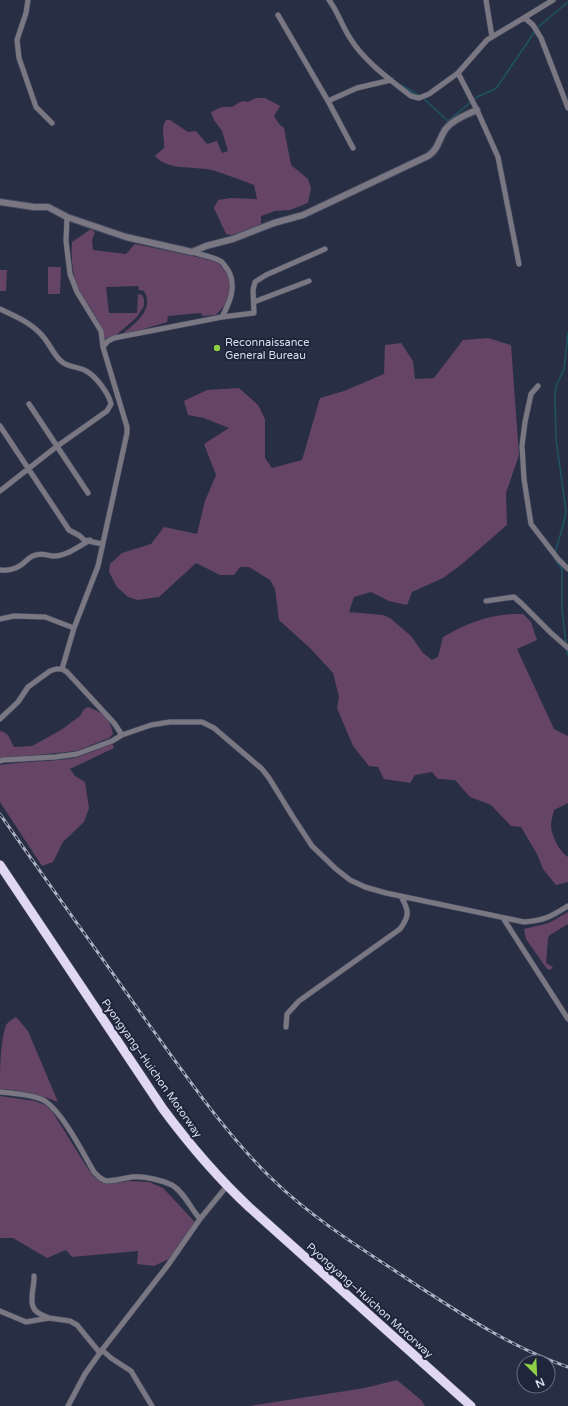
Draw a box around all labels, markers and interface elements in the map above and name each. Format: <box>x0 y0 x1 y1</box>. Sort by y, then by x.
place label: Reconnaissance General Bureau <box>225 336 309 362</box>
marker: Reconnaissance General Bureau <box>212 343 222 353</box>
street label: Pyongyang–Huichon Motorway <box>99 997 205 1140</box>
street label: Pyongyang–Huichon Motorway <box>304 1240 436 1361</box>
north arrow <box>516 1354 556 1394</box>
text: N <box>533 1375 547 1390</box>

